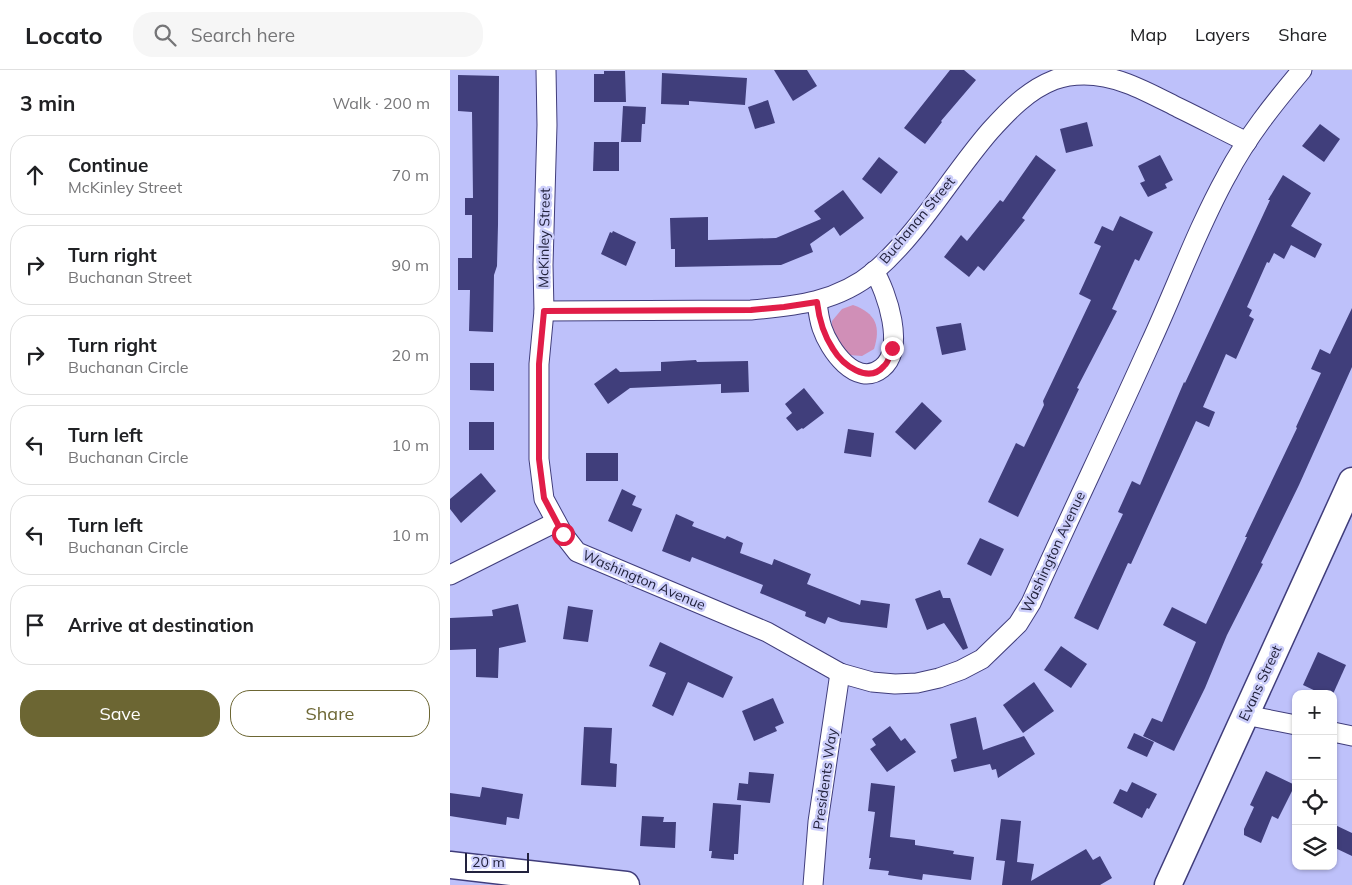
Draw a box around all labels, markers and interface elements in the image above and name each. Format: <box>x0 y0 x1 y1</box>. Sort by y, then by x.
search box <box>133 12 483 57</box>
text: Locato <box>25 20 103 50</box>
icon: search <box>151 21 179 49</box>
text: Search here <box>191 23 295 47</box>
text: Map <box>1130 23 1167 46</box>
text: Layers <box>1195 23 1250 46</box>
text: Share <box>1278 23 1327 46</box>
text: 3 min <box>20 90 75 116</box>
text: Walk · 200 m <box>332 93 430 113</box>
text: Continue <box>68 153 148 177</box>
icon: ahead <box>21 161 49 189</box>
text: 70 m <box>392 165 429 185</box>
street label: Buchanan Street <box>875 173 959 267</box>
text: McKinley Street <box>68 177 182 197</box>
street label: McKinley Street <box>534 188 554 288</box>
text: Turn right <box>68 243 157 267</box>
icon: right <box>21 251 49 279</box>
text: 90 m <box>392 255 429 275</box>
text: Buchanan Street <box>68 267 192 287</box>
text: Turn right <box>68 333 157 357</box>
route end <box>881 337 904 360</box>
icon: right <box>21 341 49 369</box>
text: 20 m <box>392 345 429 365</box>
text: Buchanan Circle <box>68 357 188 377</box>
text: Turn left <box>68 423 143 447</box>
icon: left <box>21 431 49 459</box>
text: 10 m <box>392 435 429 455</box>
text: Buchanan Circle <box>68 447 188 467</box>
street label: Washington Avenue <box>1017 488 1089 616</box>
text: Turn left <box>68 513 143 537</box>
icon: left <box>21 521 49 549</box>
route start <box>552 523 575 546</box>
text: 10 m <box>392 525 429 545</box>
text: Buchanan Circle <box>68 537 188 557</box>
street label: Washington Avenue <box>580 546 708 614</box>
icon: arrive <box>21 611 49 639</box>
text: Arrive at destination <box>68 613 254 637</box>
street label: Evans Street <box>1235 642 1285 724</box>
button: Save <box>20 690 220 737</box>
button: Share <box>230 690 430 737</box>
map controls <box>1292 690 1337 870</box>
button: + <box>1292 690 1337 735</box>
street label: Presidents Way <box>809 727 841 831</box>
button: − <box>1292 735 1337 780</box>
button: locate <box>1292 780 1337 825</box>
button: layers <box>1292 825 1337 870</box>
scale bar <box>465 850 529 873</box>
text: 20 m <box>472 853 505 871</box>

